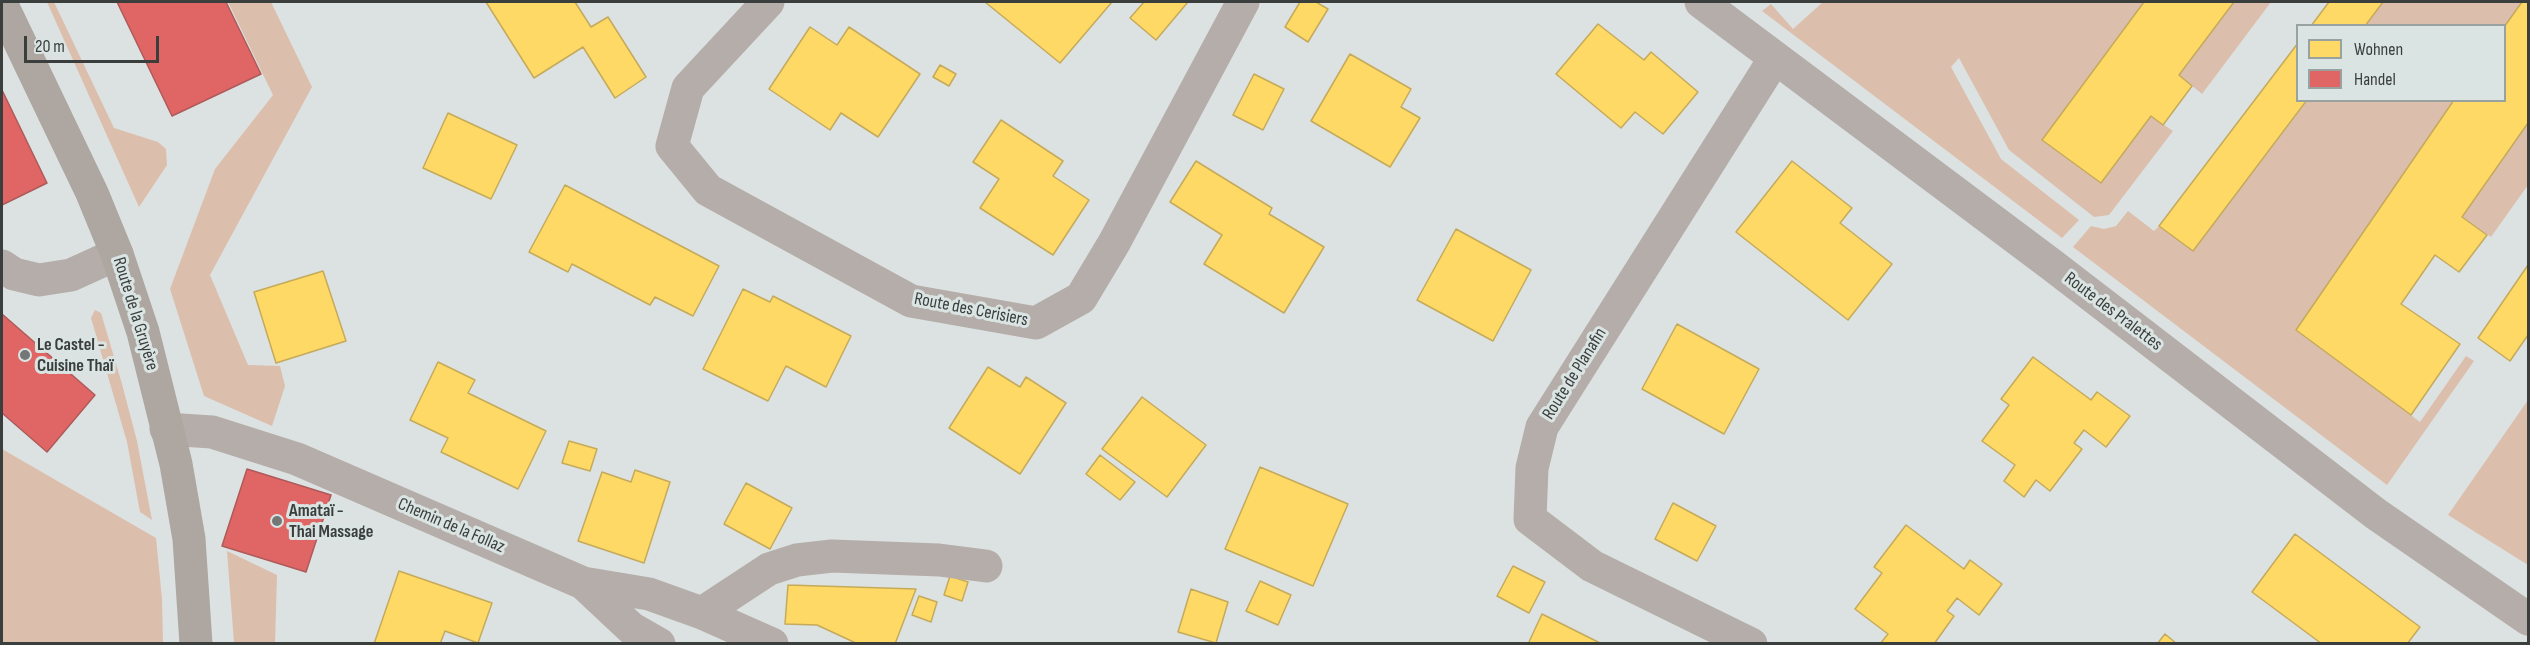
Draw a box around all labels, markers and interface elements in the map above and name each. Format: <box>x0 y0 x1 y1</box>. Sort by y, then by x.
scale bar <box>27 24 162 62</box>
legend <box>2296 24 2506 102</box>
text: 20 m <box>35 36 65 57</box>
text: Wohnen <box>2354 39 2403 60</box>
text: Handel <box>2354 69 2396 90</box>
street label: Route de la Gruyère <box>108 255 162 373</box>
street label: Route des Pralettes <box>2060 268 2166 356</box>
street label: Route des Cerisiers <box>912 288 1030 332</box>
street label: Route de Planafin <box>1538 324 1612 424</box>
place label: Le Castel - Cuisine Thaï <box>37 334 113 376</box>
marker: Le Castel - Cuisine Thaï <box>18 348 32 362</box>
street label: Chemin de la Follaz <box>394 494 508 558</box>
place label: Amataï - Thai Massage <box>289 500 373 542</box>
marker: Amataï - Thai Massage <box>270 514 284 528</box>

